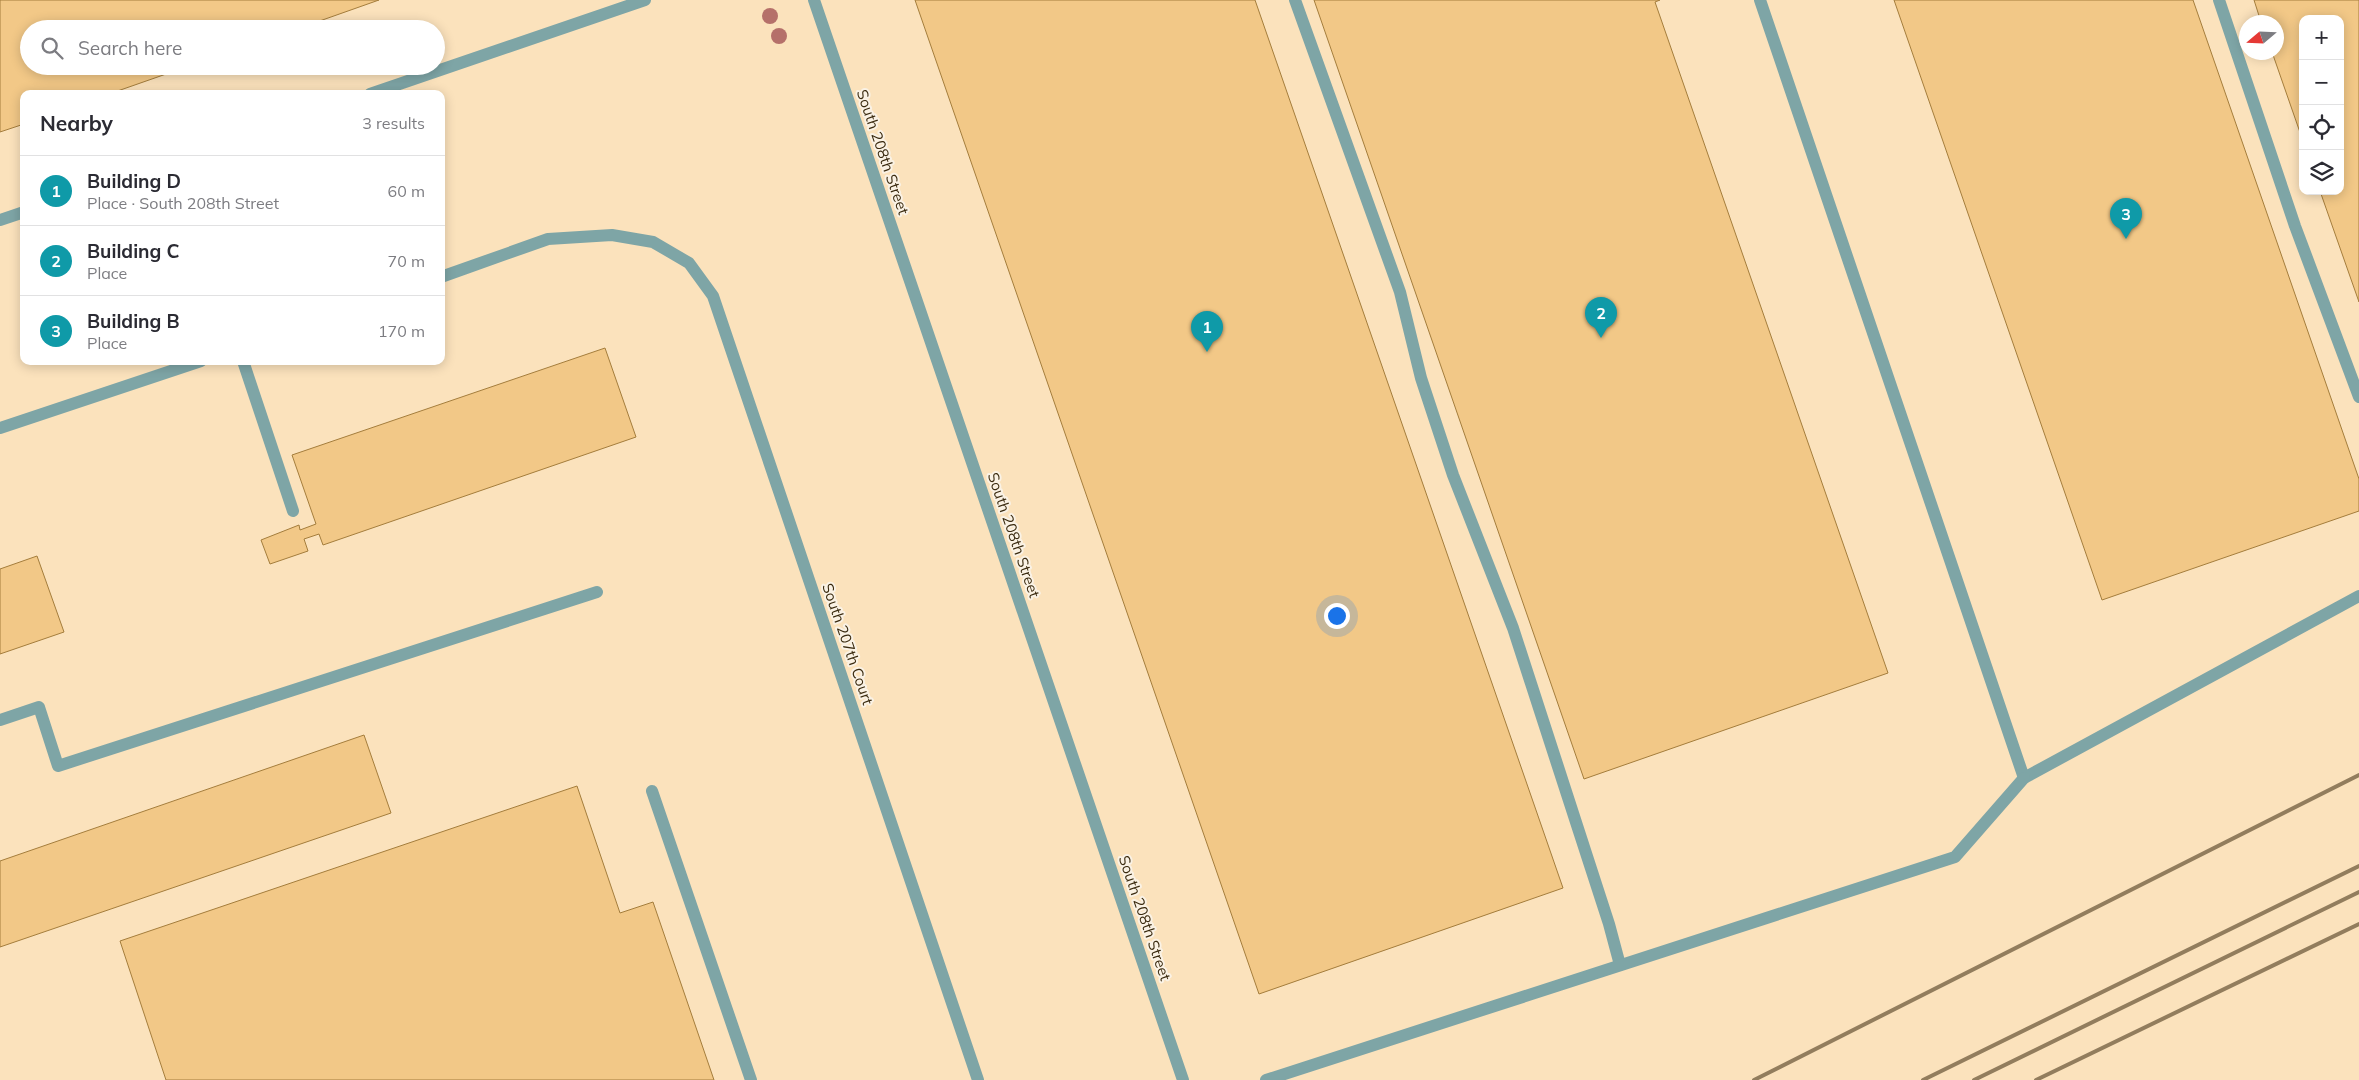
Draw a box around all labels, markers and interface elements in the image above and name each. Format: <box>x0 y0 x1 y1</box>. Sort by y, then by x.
north arrow <box>2239 15 2284 60</box>
map controls <box>2299 15 2344 195</box>
button: + <box>2299 15 2344 60</box>
search box <box>20 20 445 75</box>
icon: search <box>38 34 66 62</box>
text: Search here <box>78 36 182 60</box>
button: − <box>2299 60 2344 105</box>
street label: South 208th Street <box>853 87 913 217</box>
button: locate <box>2299 105 2344 150</box>
text: Nearby <box>40 110 113 136</box>
text: 3 results <box>362 113 425 133</box>
button: layers <box>2299 150 2344 195</box>
text: Building D <box>87 169 181 193</box>
text: 1 <box>51 181 61 201</box>
text: 60 m <box>388 181 425 201</box>
text: Place · South 208th Street <box>87 193 279 213</box>
pin: 3 <box>2110 198 2142 239</box>
text: Building C <box>87 239 180 263</box>
text: 2 <box>51 251 61 271</box>
text: 70 m <box>388 251 425 271</box>
text: Place <box>87 263 127 283</box>
pin: 2 <box>1585 297 1617 338</box>
text: Building B <box>87 309 180 333</box>
pin: 1 <box>1191 311 1223 352</box>
text: 3 <box>51 321 61 341</box>
text: 170 m <box>378 321 425 341</box>
text: Place <box>87 333 127 353</box>
street label: South 208th Street <box>984 470 1044 600</box>
street label: South 207th Court <box>818 581 878 707</box>
your location <box>1324 603 1350 629</box>
street label: South 208th Street <box>1115 853 1175 983</box>

